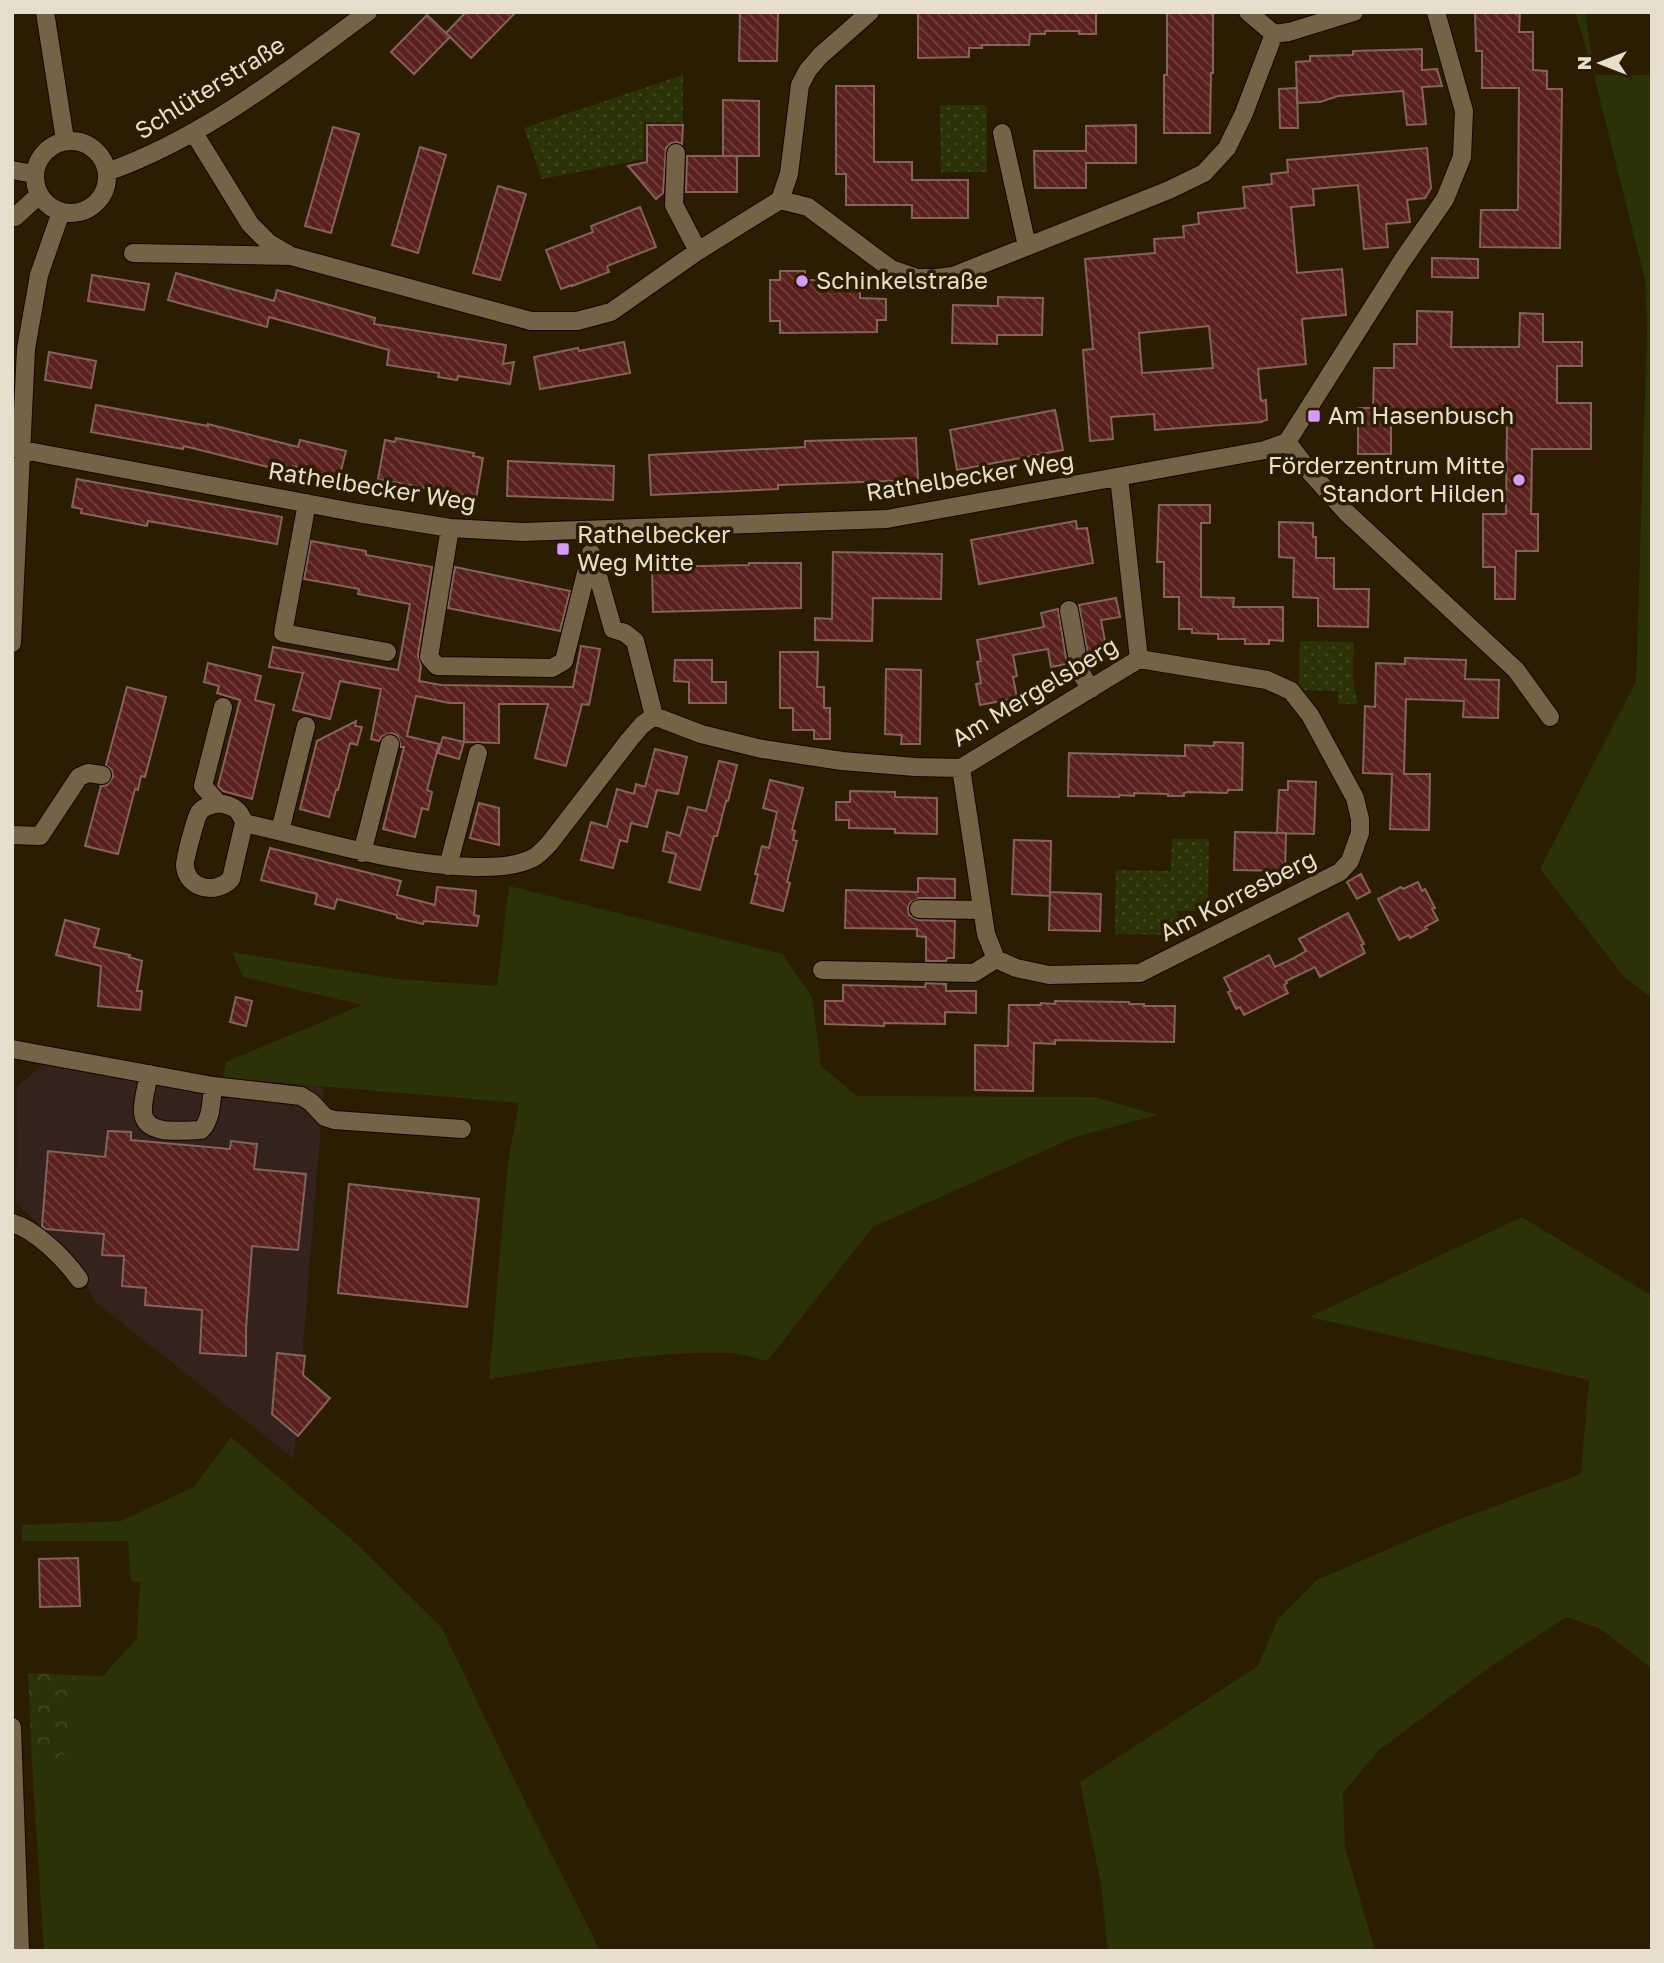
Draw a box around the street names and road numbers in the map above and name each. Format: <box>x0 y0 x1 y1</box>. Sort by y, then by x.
street label: Schlüterstraße <box>129 29 289 144</box>
street label: Rathelbecker Weg <box>864 445 1076 506</box>
street label: Rathelbecker Weg <box>266 455 478 516</box>
street label: Am Mergelsberg <box>946 630 1123 752</box>
street label: Am Korresberg <box>1154 843 1320 947</box>

